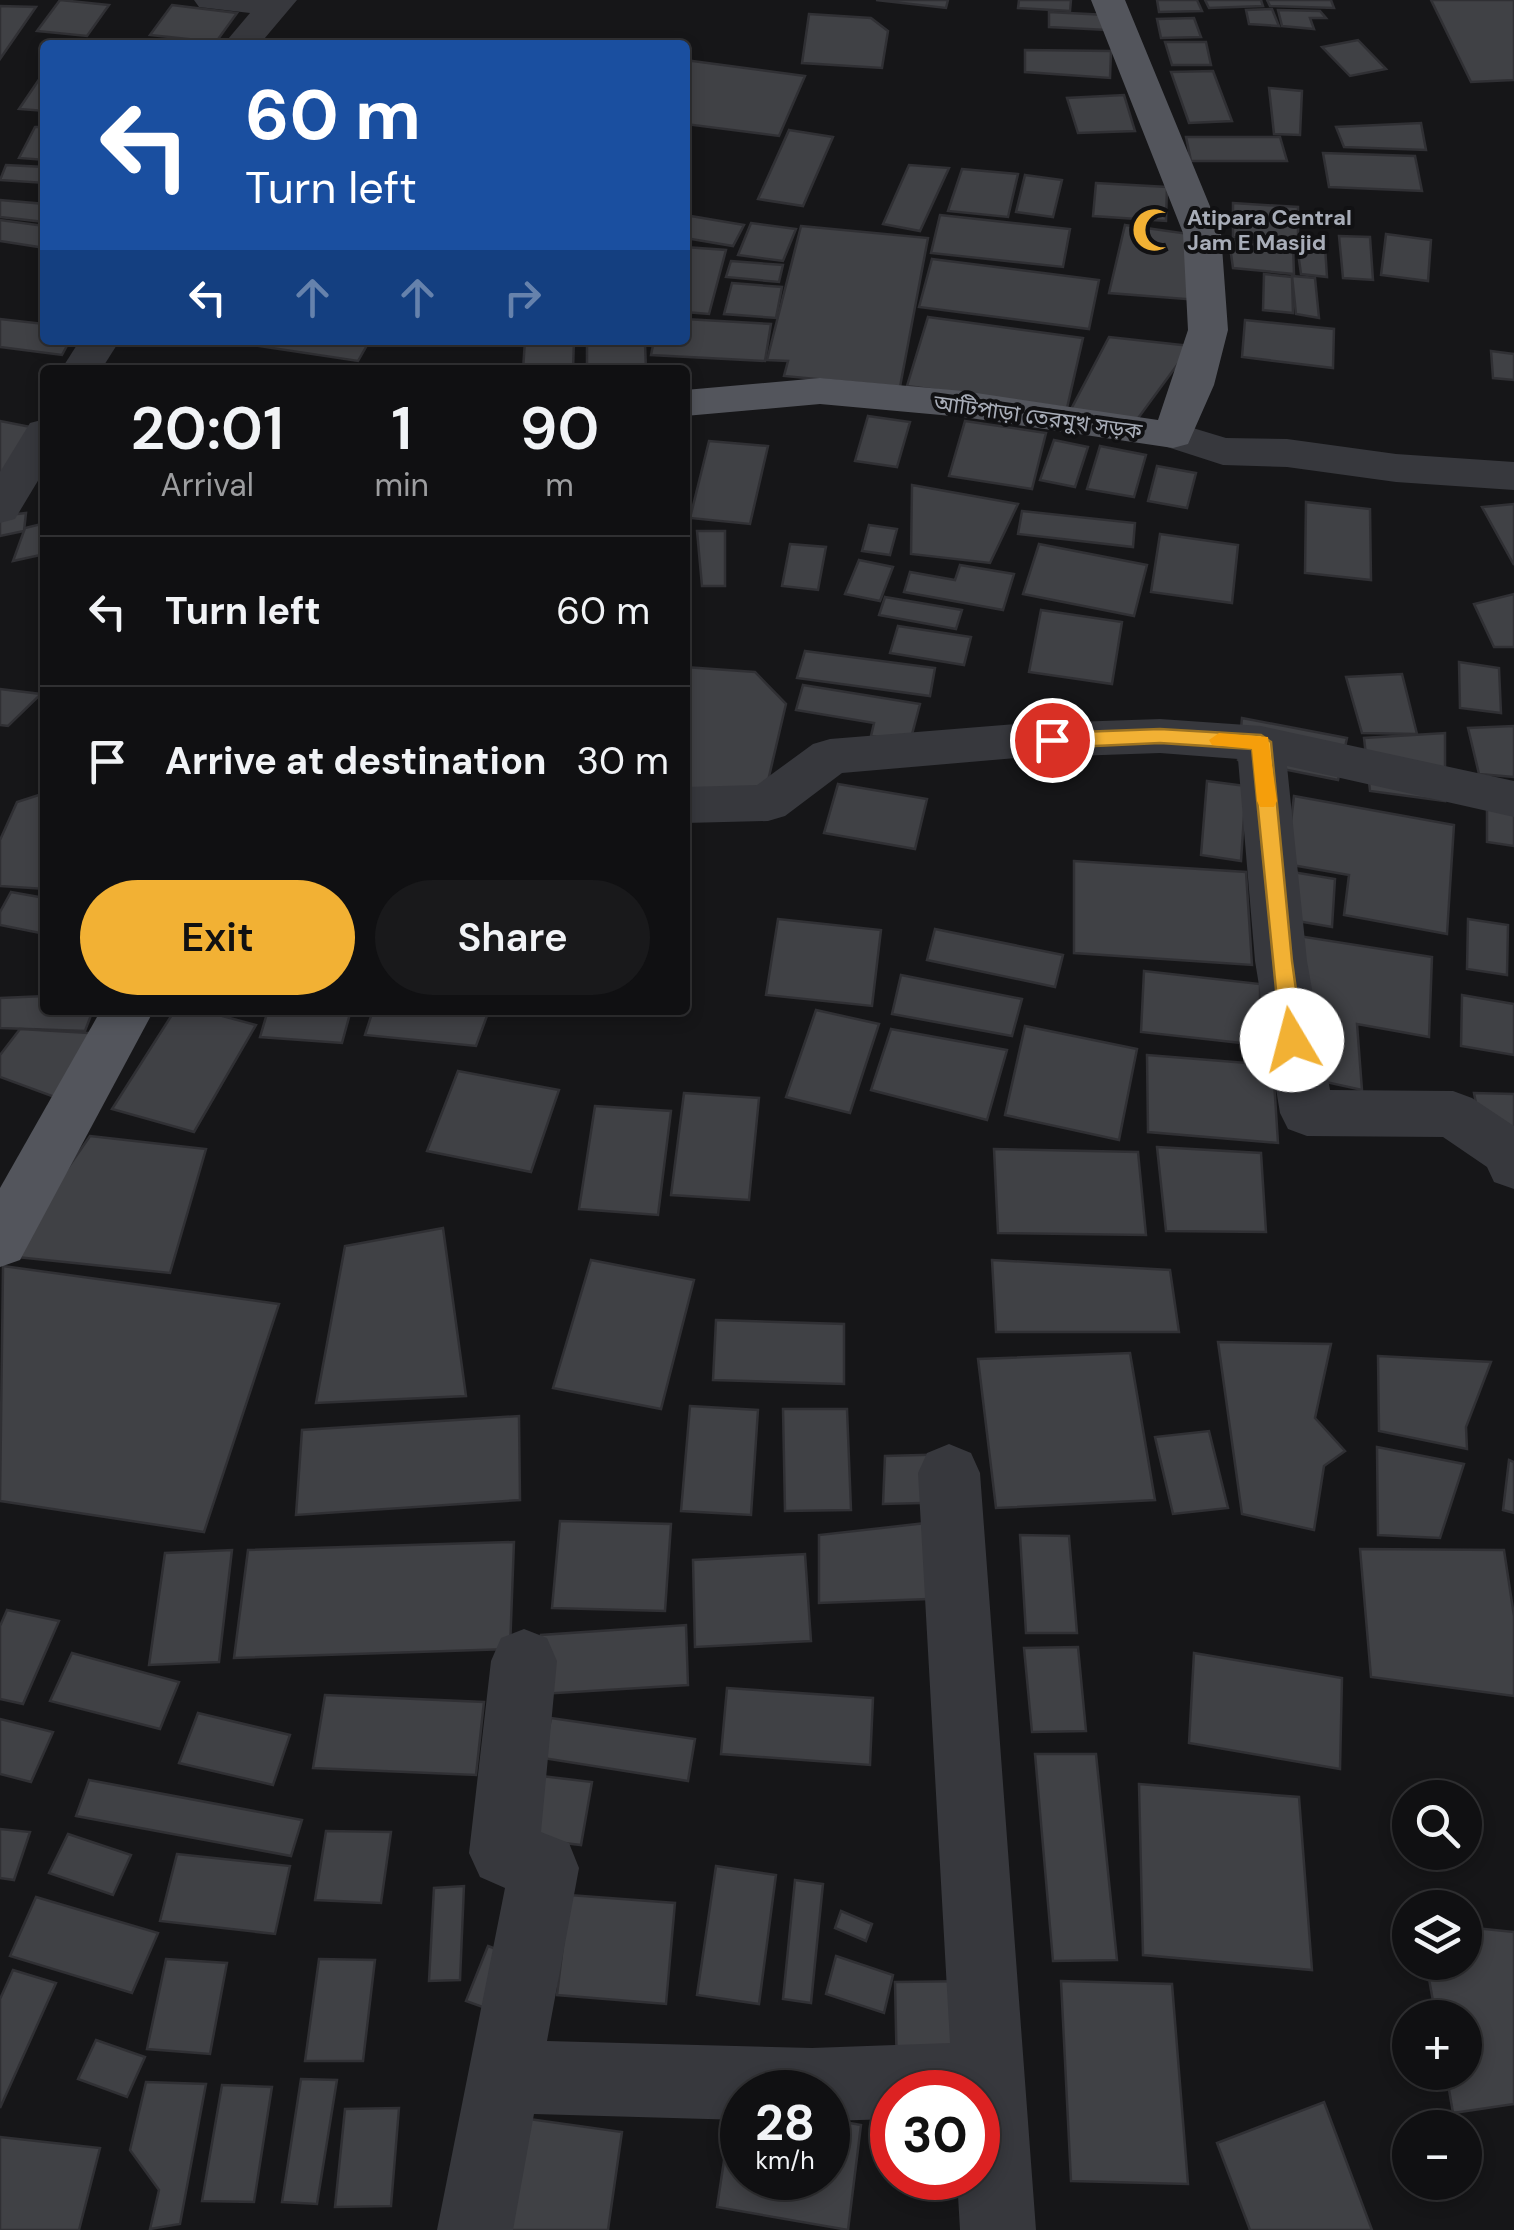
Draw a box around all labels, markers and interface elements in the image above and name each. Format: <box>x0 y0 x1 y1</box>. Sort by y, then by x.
text: 60 m <box>245 70 421 161</box>
icon: left <box>80 80 210 210</box>
text: Turn left <box>245 158 417 217</box>
place label: Atipara Central Jam E Masjid <box>1187 203 1352 257</box>
mosque icon: Atipara Central Jam E Masjid <box>1130 206 1178 254</box>
icon: left <box>180 270 235 325</box>
icon: ahead <box>285 270 340 325</box>
icon: ahead <box>390 270 445 325</box>
icon: right <box>495 270 550 325</box>
street label: আটিপাড়া তেরমুখ সড়ক <box>931 388 1144 446</box>
text: 20:01 <box>131 389 284 468</box>
text: 1 <box>391 389 412 468</box>
text: 90 <box>520 389 599 468</box>
text: Arrival <box>161 464 254 506</box>
text: min <box>374 464 429 506</box>
text: m <box>545 464 574 506</box>
icon: left <box>80 584 135 639</box>
text: Turn left <box>165 586 321 636</box>
text: 60 m <box>556 586 650 636</box>
pin <box>1010 698 1095 783</box>
icon: arrive <box>1025 713 1080 768</box>
icon: arrive <box>80 734 135 789</box>
text: Arrive at destination <box>165 736 547 786</box>
text: 30 m <box>577 736 669 786</box>
button: Exit <box>80 880 355 995</box>
button: Share <box>375 880 650 995</box>
position arrow <box>1240 988 1344 1092</box>
map controls <box>1392 1780 1482 2200</box>
button: search <box>1392 1780 1482 1870</box>
button: layers <box>1392 1890 1482 1980</box>
button: + <box>1392 2000 1482 2090</box>
speed limit sign: 30 <box>870 2070 1000 2200</box>
text: 28 <box>755 2090 815 2156</box>
button: − <box>1392 2110 1482 2200</box>
text: km/h <box>755 2144 815 2177</box>

